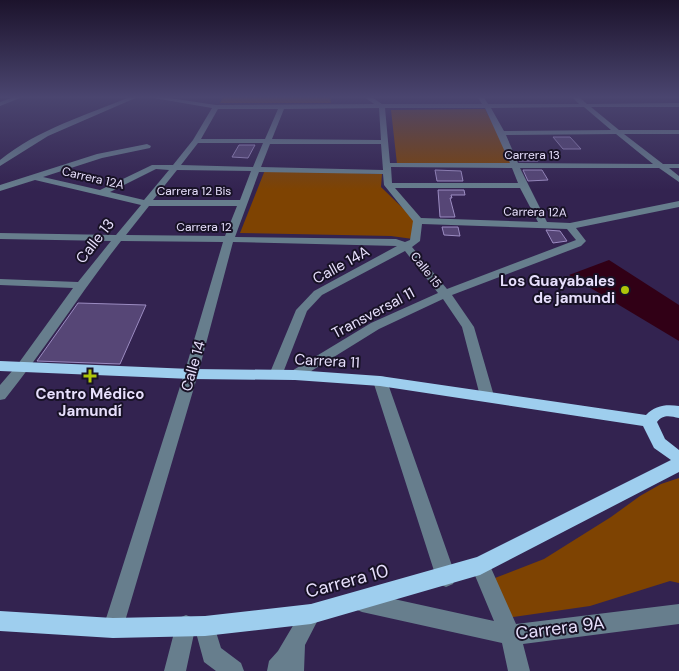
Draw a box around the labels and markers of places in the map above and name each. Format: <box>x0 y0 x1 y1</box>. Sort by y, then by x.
place label: Los Guayabales de jamundi <box>500 271 615 308</box>
marker: Los Guayabales de jamundi <box>619 284 631 296</box>
marker: Centro Médico Jamundí <box>83 369 97 383</box>
place label: Centro Médico Jamundí <box>35 384 145 421</box>

